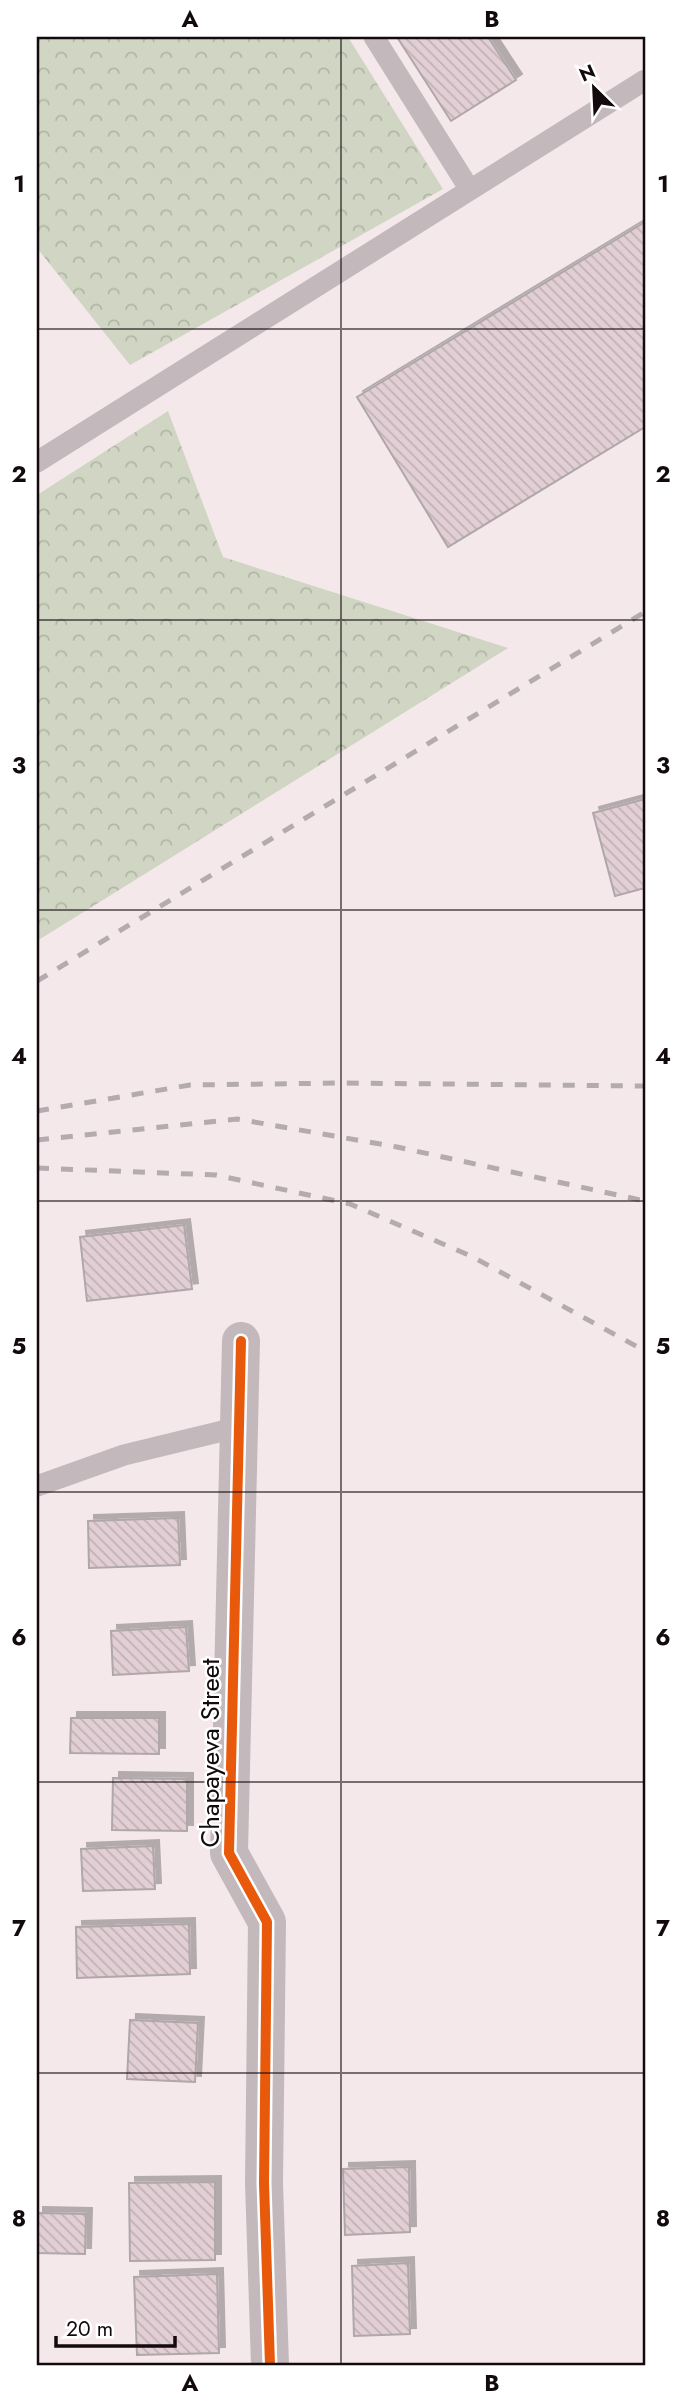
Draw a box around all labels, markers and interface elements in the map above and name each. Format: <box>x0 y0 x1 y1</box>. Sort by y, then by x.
text: A <box>181 2 199 36</box>
text: B <box>484 2 500 36</box>
north arrow <box>560 52 630 122</box>
text: N <box>575 58 600 88</box>
text: 1 <box>13 167 25 201</box>
text: 1 <box>657 167 669 201</box>
text: 2 <box>11 457 27 491</box>
text: 2 <box>655 457 671 491</box>
text: 3 <box>12 748 26 782</box>
text: 3 <box>656 748 670 782</box>
text: 4 <box>11 1039 27 1073</box>
text: 4 <box>655 1039 671 1073</box>
text: 5 <box>12 1329 26 1363</box>
text: 5 <box>656 1329 670 1363</box>
text: 6 <box>11 1620 27 1654</box>
text: 6 <box>655 1620 671 1654</box>
street label: Chapayeva Street <box>191 1658 229 1848</box>
text: 7 <box>12 1911 26 1945</box>
text: 7 <box>656 1911 670 1945</box>
text: 8 <box>12 2201 26 2235</box>
text: 8 <box>656 2201 670 2235</box>
scale bar <box>56 2304 175 2348</box>
text: 20 m <box>66 2314 113 2344</box>
text: A <box>181 2366 199 2400</box>
text: B <box>484 2366 500 2400</box>

